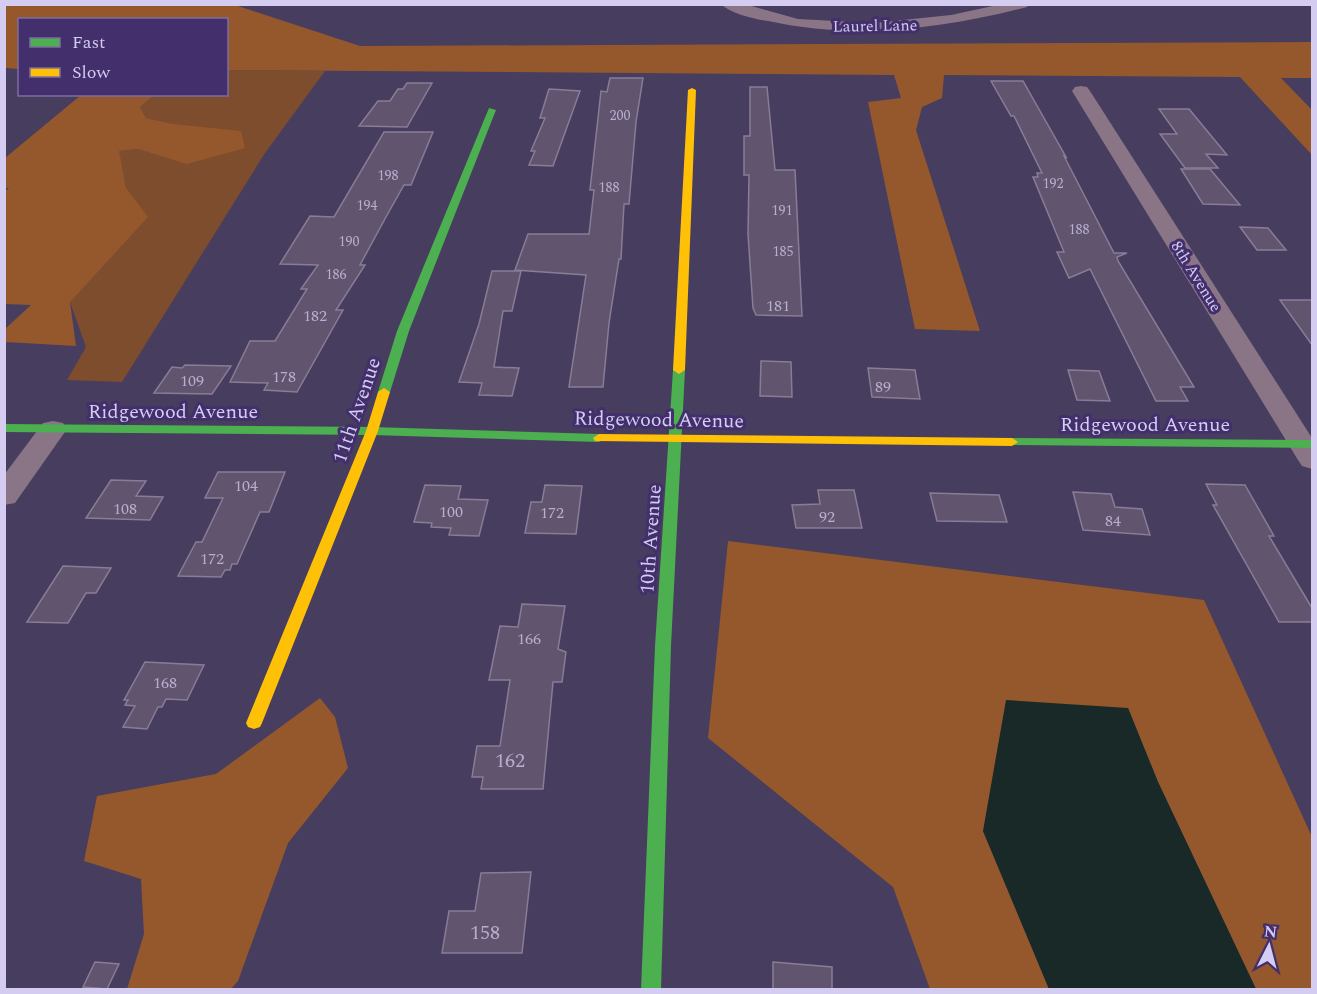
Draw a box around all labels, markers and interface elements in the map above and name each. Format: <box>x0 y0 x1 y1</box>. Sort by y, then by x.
street label: Laurel Lane <box>832 13 918 39</box>
legend <box>18 18 228 96</box>
text: Fast <box>72 29 105 56</box>
text: Slow <box>72 59 111 86</box>
house number: 200 <box>610 105 631 126</box>
house number: 198 <box>378 165 399 186</box>
house number: 192 <box>1043 173 1064 194</box>
house number: 188 <box>599 177 620 198</box>
house number: 194 <box>357 195 378 216</box>
house number: 191 <box>772 200 793 221</box>
house number: 188 <box>1069 219 1090 240</box>
house number: 190 <box>339 231 360 252</box>
street label: 8th Avenue <box>1165 236 1227 317</box>
house number: 185 <box>773 241 794 262</box>
house number: 186 <box>326 264 347 285</box>
house number: 181 <box>766 294 790 318</box>
house number: 182 <box>303 304 327 328</box>
street label: 11th Avenue <box>325 354 389 467</box>
house number: 178 <box>272 365 296 389</box>
house number: 109 <box>180 369 204 393</box>
house number: 89 <box>875 375 891 399</box>
street label: Ridgewood Avenue <box>88 397 258 427</box>
street label: Ridgewood Avenue <box>574 404 744 436</box>
street label: Ridgewood Avenue <box>1060 410 1230 440</box>
house number: 104 <box>234 474 258 498</box>
street label: 10th Avenue <box>632 483 670 595</box>
house number: 108 <box>113 497 137 521</box>
house number: 100 <box>439 500 463 524</box>
house number: 172 <box>540 501 564 525</box>
house number: 92 <box>819 505 835 529</box>
house number: 84 <box>1105 509 1121 533</box>
house number: 172 <box>200 547 224 571</box>
house number: 166 <box>517 627 541 651</box>
house number: 168 <box>153 671 177 695</box>
house number: 162 <box>495 746 525 776</box>
north arrow <box>1239 916 1299 976</box>
house number: 158 <box>470 918 500 948</box>
text: N <box>1263 919 1278 945</box>

